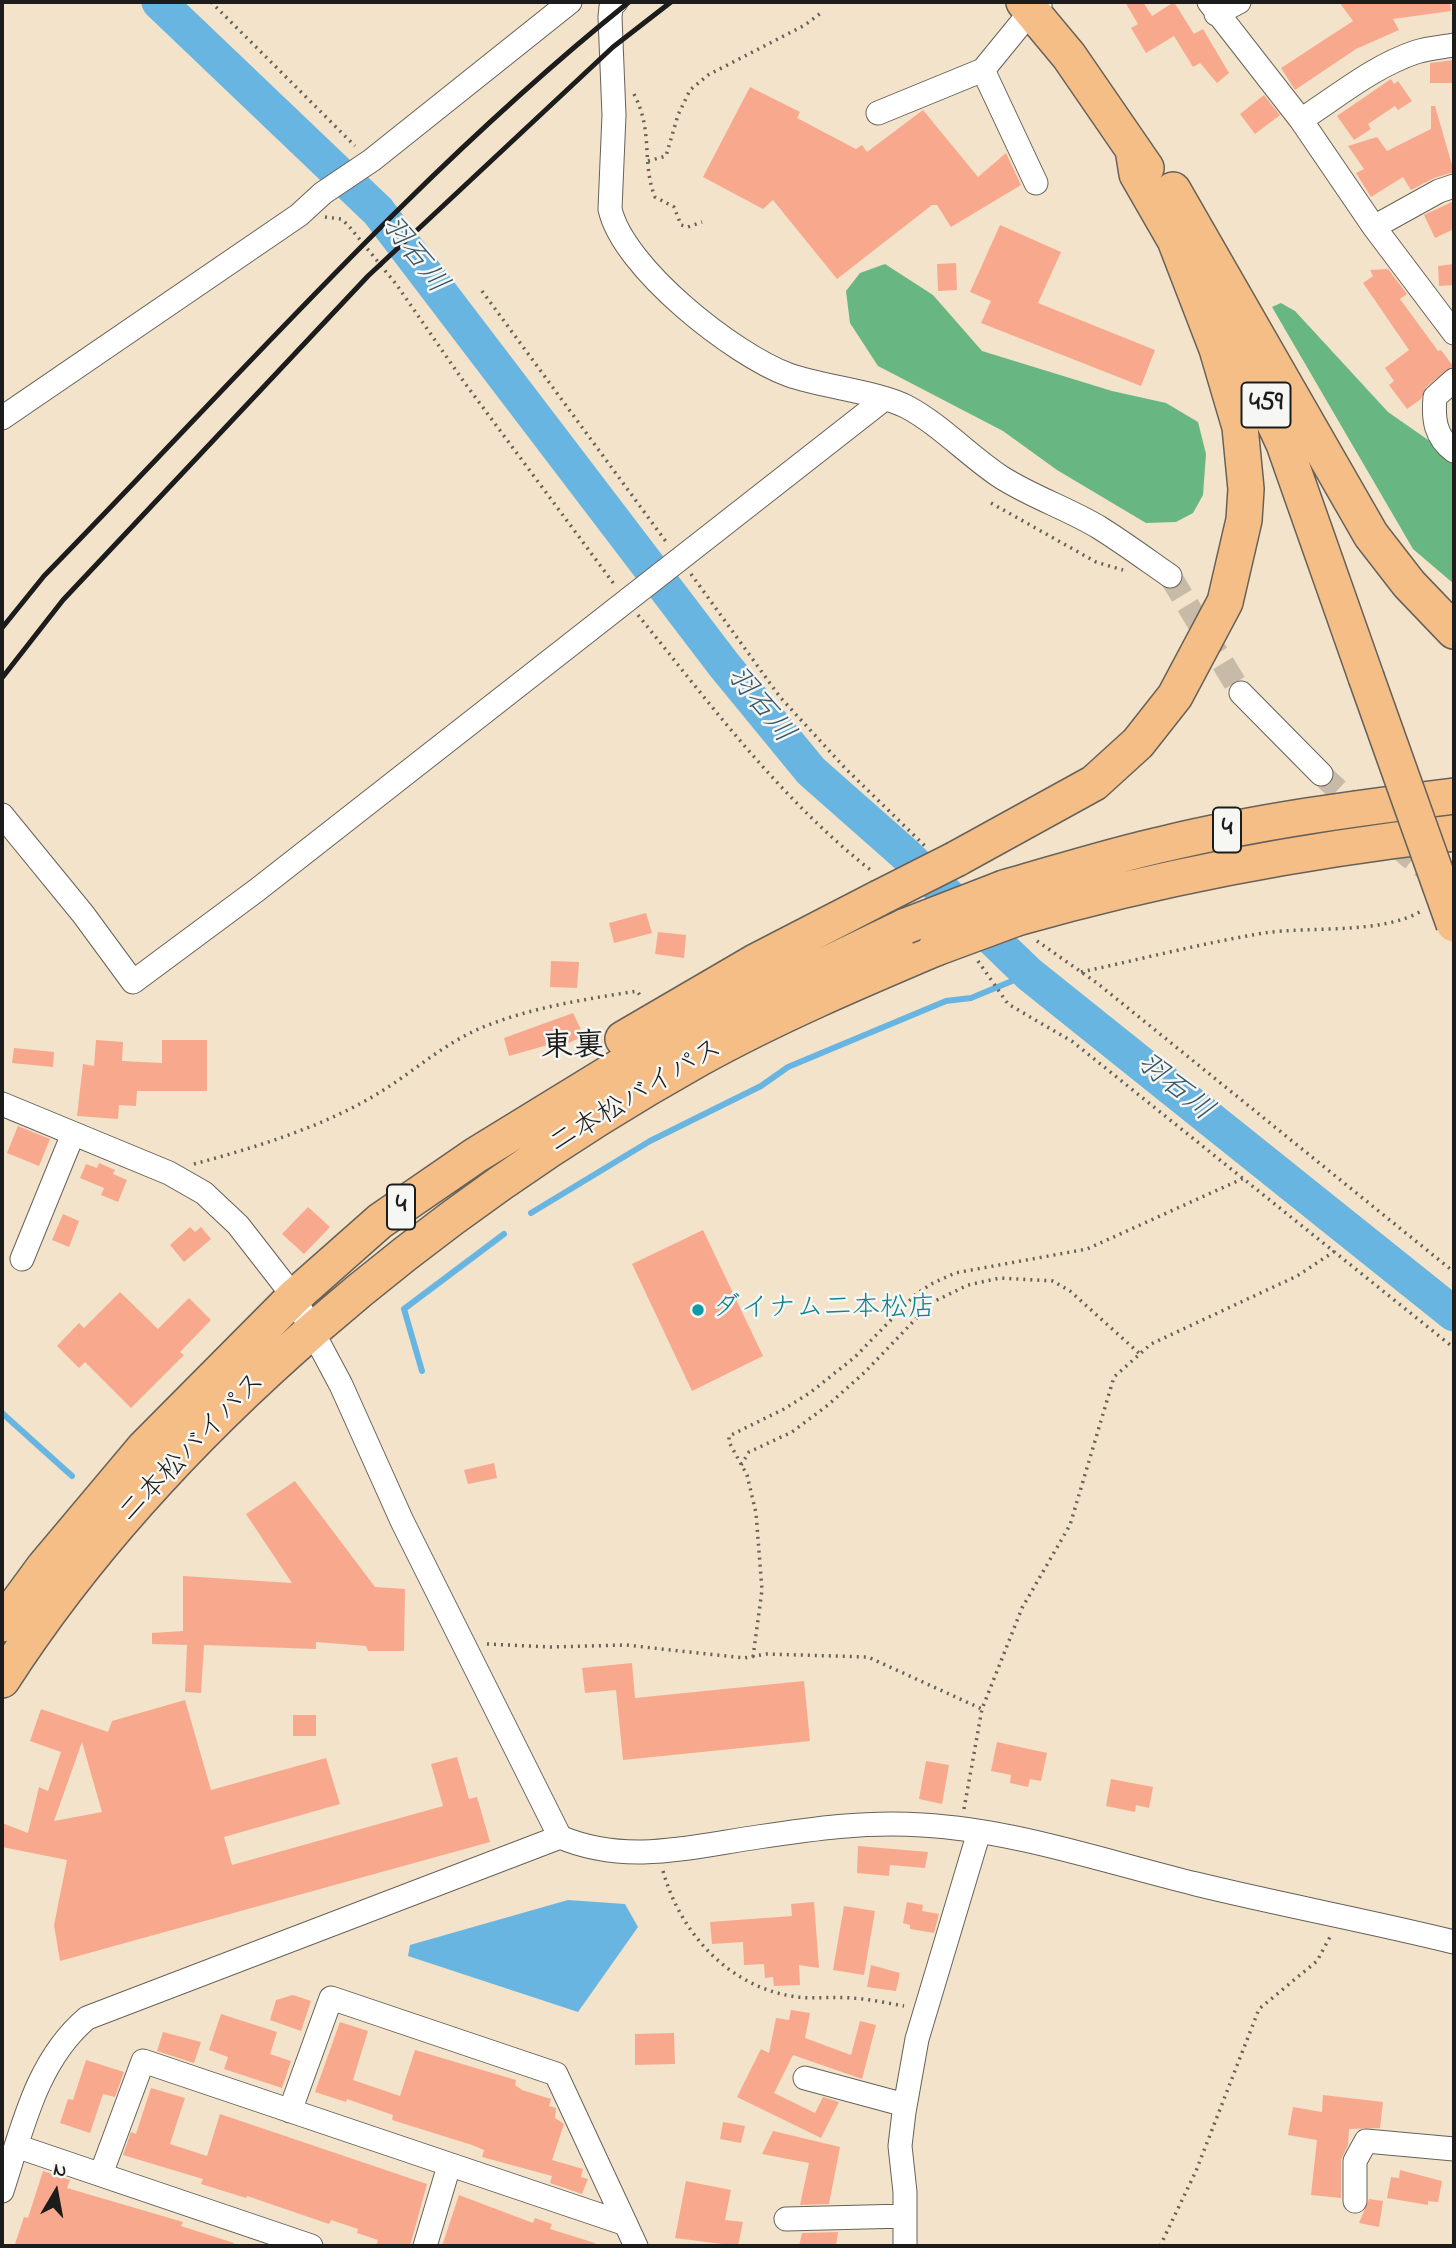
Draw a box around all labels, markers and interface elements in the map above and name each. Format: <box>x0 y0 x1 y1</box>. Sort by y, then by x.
water label: 羽石川 <box>370 209 454 303</box>
road number: 459 <box>1242 382 1290 428</box>
water label: 羽石川 <box>716 660 800 752</box>
road number: 4 <box>1213 808 1241 852</box>
district label: 東裏 <box>541 1031 605 1069</box>
street label: 二本松バイパス <box>544 1033 730 1163</box>
water label: 羽石川 <box>1127 1047 1219 1131</box>
road number: 4 <box>387 1184 415 1230</box>
place label: ダイナム二本松店 <box>712 1293 936 1327</box>
marker: ダイナム二本松店 <box>690 1302 706 1318</box>
street label: 二本松バイパス <box>114 1367 274 1531</box>
text: N <box>51 2156 68 2185</box>
north arrow <box>21 2157 91 2227</box>

